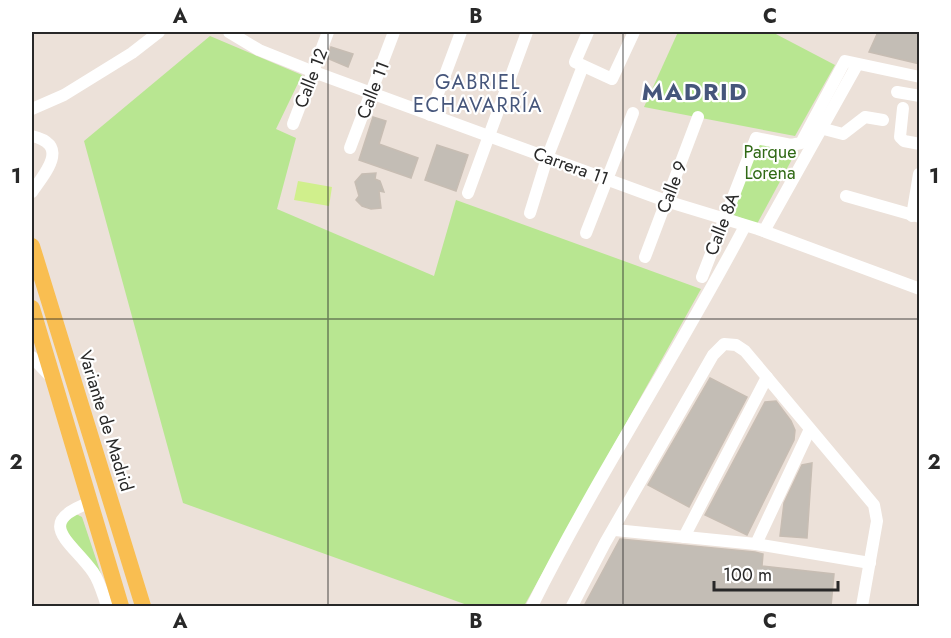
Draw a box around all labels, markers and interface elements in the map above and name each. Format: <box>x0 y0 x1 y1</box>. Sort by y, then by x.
text: A <box>172 2 188 31</box>
text: B <box>469 2 483 31</box>
text: C <box>763 2 777 31</box>
street label: Calle 12 <box>288 44 334 112</box>
street label: Calle 11 <box>350 57 396 123</box>
district label: GABRIEL ECHAVARRÍA <box>413 68 543 120</box>
district label: MADRID <box>642 74 748 109</box>
park label: Parque Lorena <box>744 139 796 186</box>
street label: Carrera 11 <box>530 140 612 192</box>
street label: Calle 9 <box>650 157 694 217</box>
text: 1 <box>11 162 21 191</box>
text: 1 <box>929 162 939 191</box>
street label: Calle 8A <box>698 189 746 259</box>
street label: Variante de Madrid <box>72 347 140 495</box>
text: 2 <box>9 448 23 477</box>
text: 2 <box>927 448 941 477</box>
scale bar <box>714 554 838 592</box>
text: 100 m <box>723 562 772 588</box>
text: A <box>172 607 188 636</box>
text: B <box>469 607 483 636</box>
text: C <box>763 607 777 636</box>

